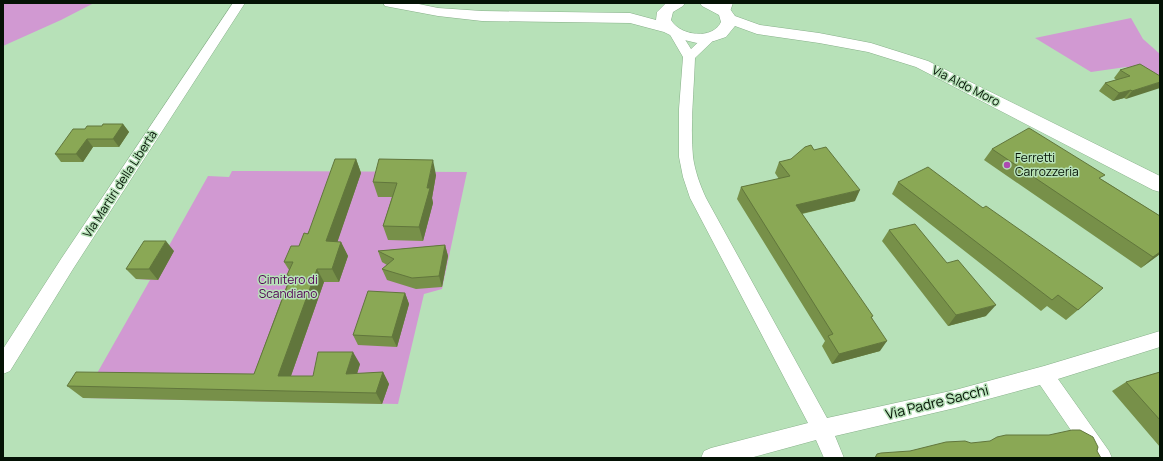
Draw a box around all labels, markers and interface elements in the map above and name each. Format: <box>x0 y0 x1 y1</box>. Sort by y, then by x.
street label: Via Aldo Moro <box>929 61 1003 110</box>
street label: Via Martiri della Libertà <box>78 127 161 241</box>
place label: Ferretti Carrozzeria <box>1015 149 1079 180</box>
marker: Ferretti Carrozzeria <box>1002 160 1012 170</box>
park label: Cimitero di Scandiano <box>258 271 318 302</box>
street label: Via Padre Sacchi <box>883 380 990 423</box>

